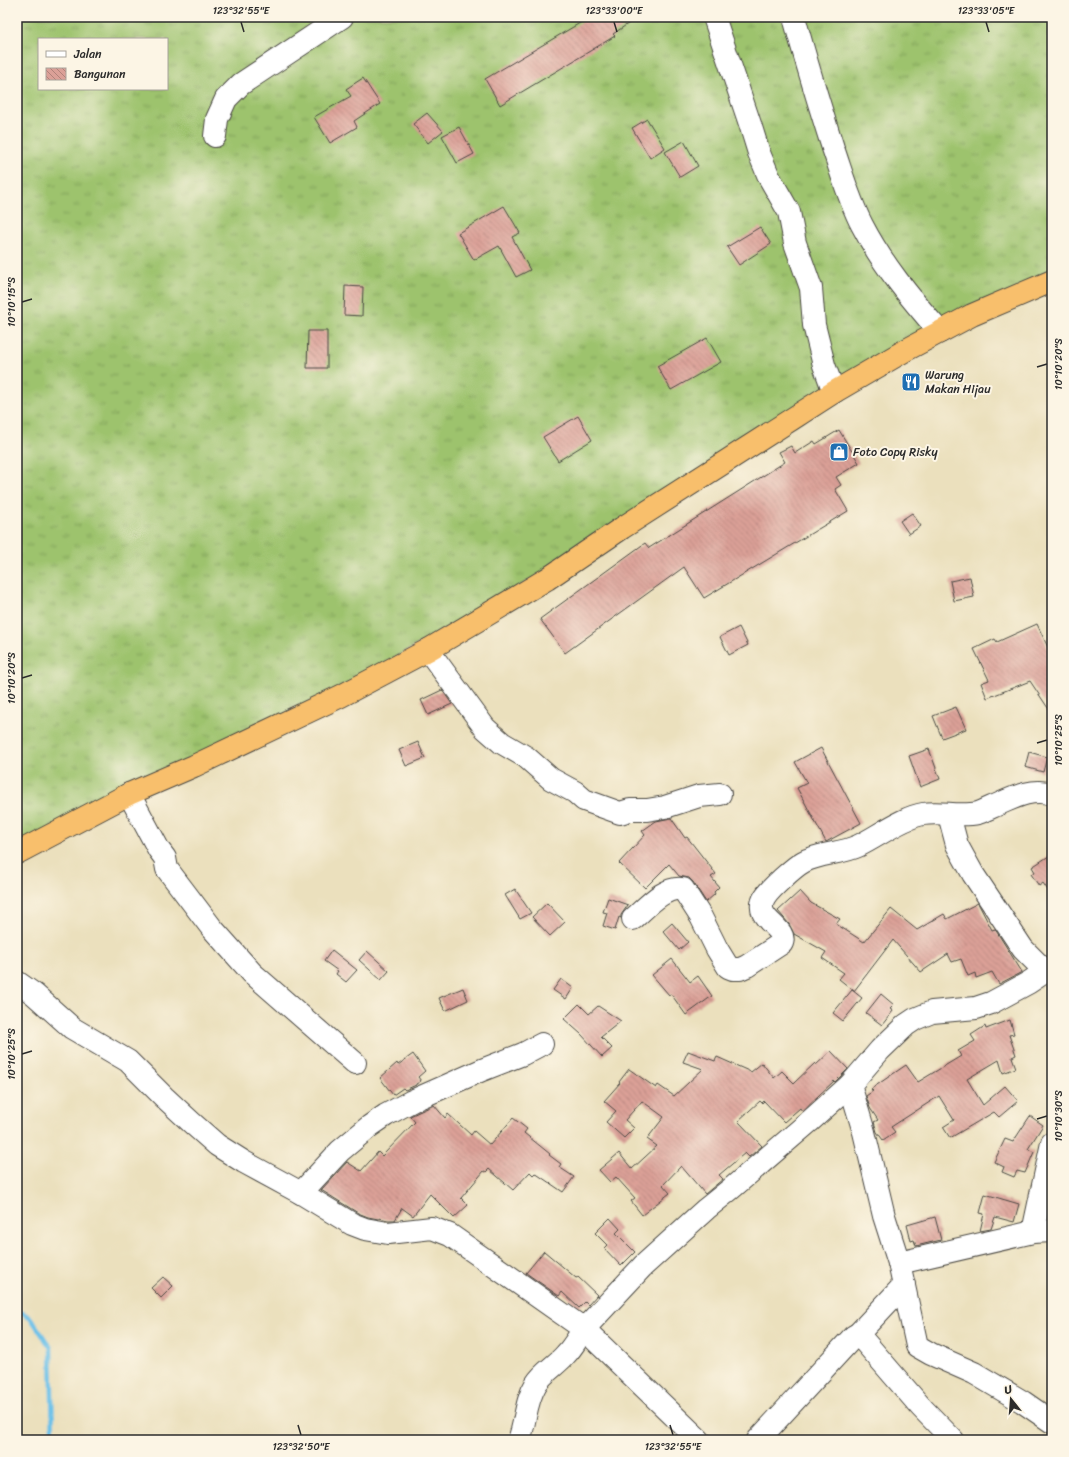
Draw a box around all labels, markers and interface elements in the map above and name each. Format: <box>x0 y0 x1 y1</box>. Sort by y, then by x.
text: 123°32'55"E <box>213 2 271 20</box>
text: 123°33'00"E <box>586 2 644 20</box>
text: 123°33'05"E <box>958 2 1016 20</box>
legend <box>38 38 168 90</box>
text: Jalan <box>73 43 102 65</box>
text: Bangunan <box>74 63 126 85</box>
text: 10°10'15"S <box>3 276 21 327</box>
text: 10°10'20"S <box>1050 337 1068 390</box>
place label: Warung Makan Hijau <box>925 364 991 400</box>
restaurant icon: Warung Makan Hijau <box>900 371 922 393</box>
shop icon: Foto Copy Risky <box>828 441 850 463</box>
place label: Foto Copy Risky <box>853 441 938 463</box>
text: 10°10'20"S <box>3 651 21 704</box>
text: 10°10'25"S <box>1050 714 1068 766</box>
text: 10°10'25"S <box>3 1028 21 1080</box>
text: 10°10'30"S <box>1050 1090 1068 1142</box>
north arrow <box>991 1379 1031 1419</box>
text: U <box>1002 1380 1015 1400</box>
text: 123°32'50"E <box>273 1438 331 1456</box>
text: 123°32'55"E <box>645 1438 703 1456</box>

